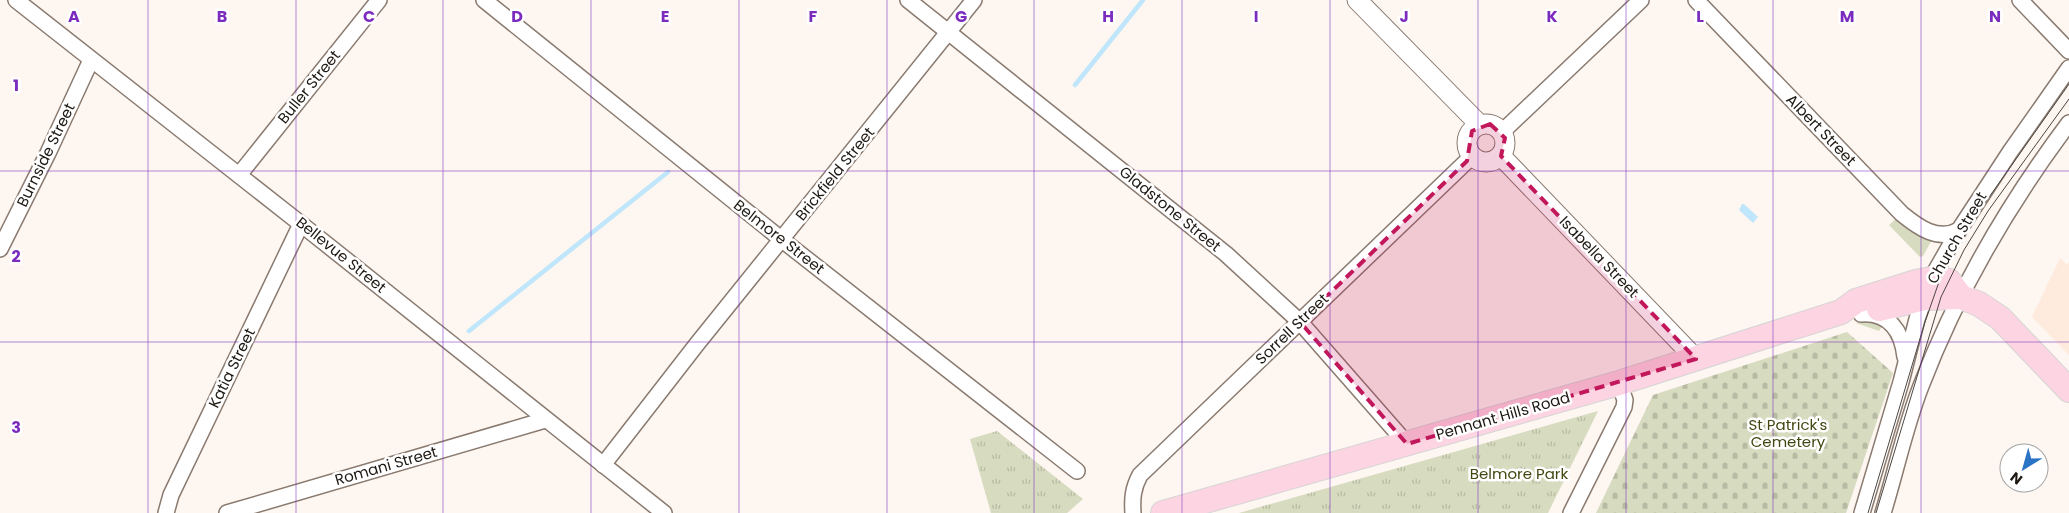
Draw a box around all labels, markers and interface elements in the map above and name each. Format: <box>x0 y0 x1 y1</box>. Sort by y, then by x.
text: A <box>68 5 80 28</box>
text: B <box>217 5 227 28</box>
text: C <box>363 5 375 28</box>
text: D <box>511 5 523 28</box>
text: E <box>661 5 669 28</box>
text: F <box>809 5 818 28</box>
text: G <box>955 5 967 28</box>
text: H <box>1102 5 1114 28</box>
text: I <box>1254 5 1258 28</box>
text: J <box>1399 5 1409 28</box>
text: K <box>1546 5 1558 28</box>
text: L <box>1696 5 1704 28</box>
text: M <box>1840 5 1854 28</box>
text: N <box>1989 5 2001 28</box>
street label: Buller Street <box>272 45 345 128</box>
text: 1 <box>13 74 19 97</box>
street label: Albert Street <box>1782 89 1861 170</box>
street label: Burnside Street <box>11 99 80 210</box>
street label: Brickfield Street <box>790 122 879 225</box>
street label: Gladstone Street <box>1115 161 1226 256</box>
street label: Church Street <box>1922 188 1991 288</box>
street label: Belmore Street <box>729 194 829 279</box>
street label: Isabella Street <box>1555 211 1644 302</box>
street label: Bellevue Street <box>292 212 391 298</box>
text: 2 <box>11 245 21 268</box>
street label: Sorrell Street <box>1250 288 1333 369</box>
street label: Katia Street <box>203 324 260 411</box>
street label: Pennant Hills Road <box>1433 386 1572 445</box>
park label: St Patrick's Cemetery <box>1749 414 1828 452</box>
text: 3 <box>11 416 21 439</box>
street label: Romani Street <box>332 441 439 490</box>
north arrow <box>1999 443 2049 493</box>
park label: Belmore Park <box>1470 463 1568 484</box>
text: N <box>2006 467 2026 490</box>

